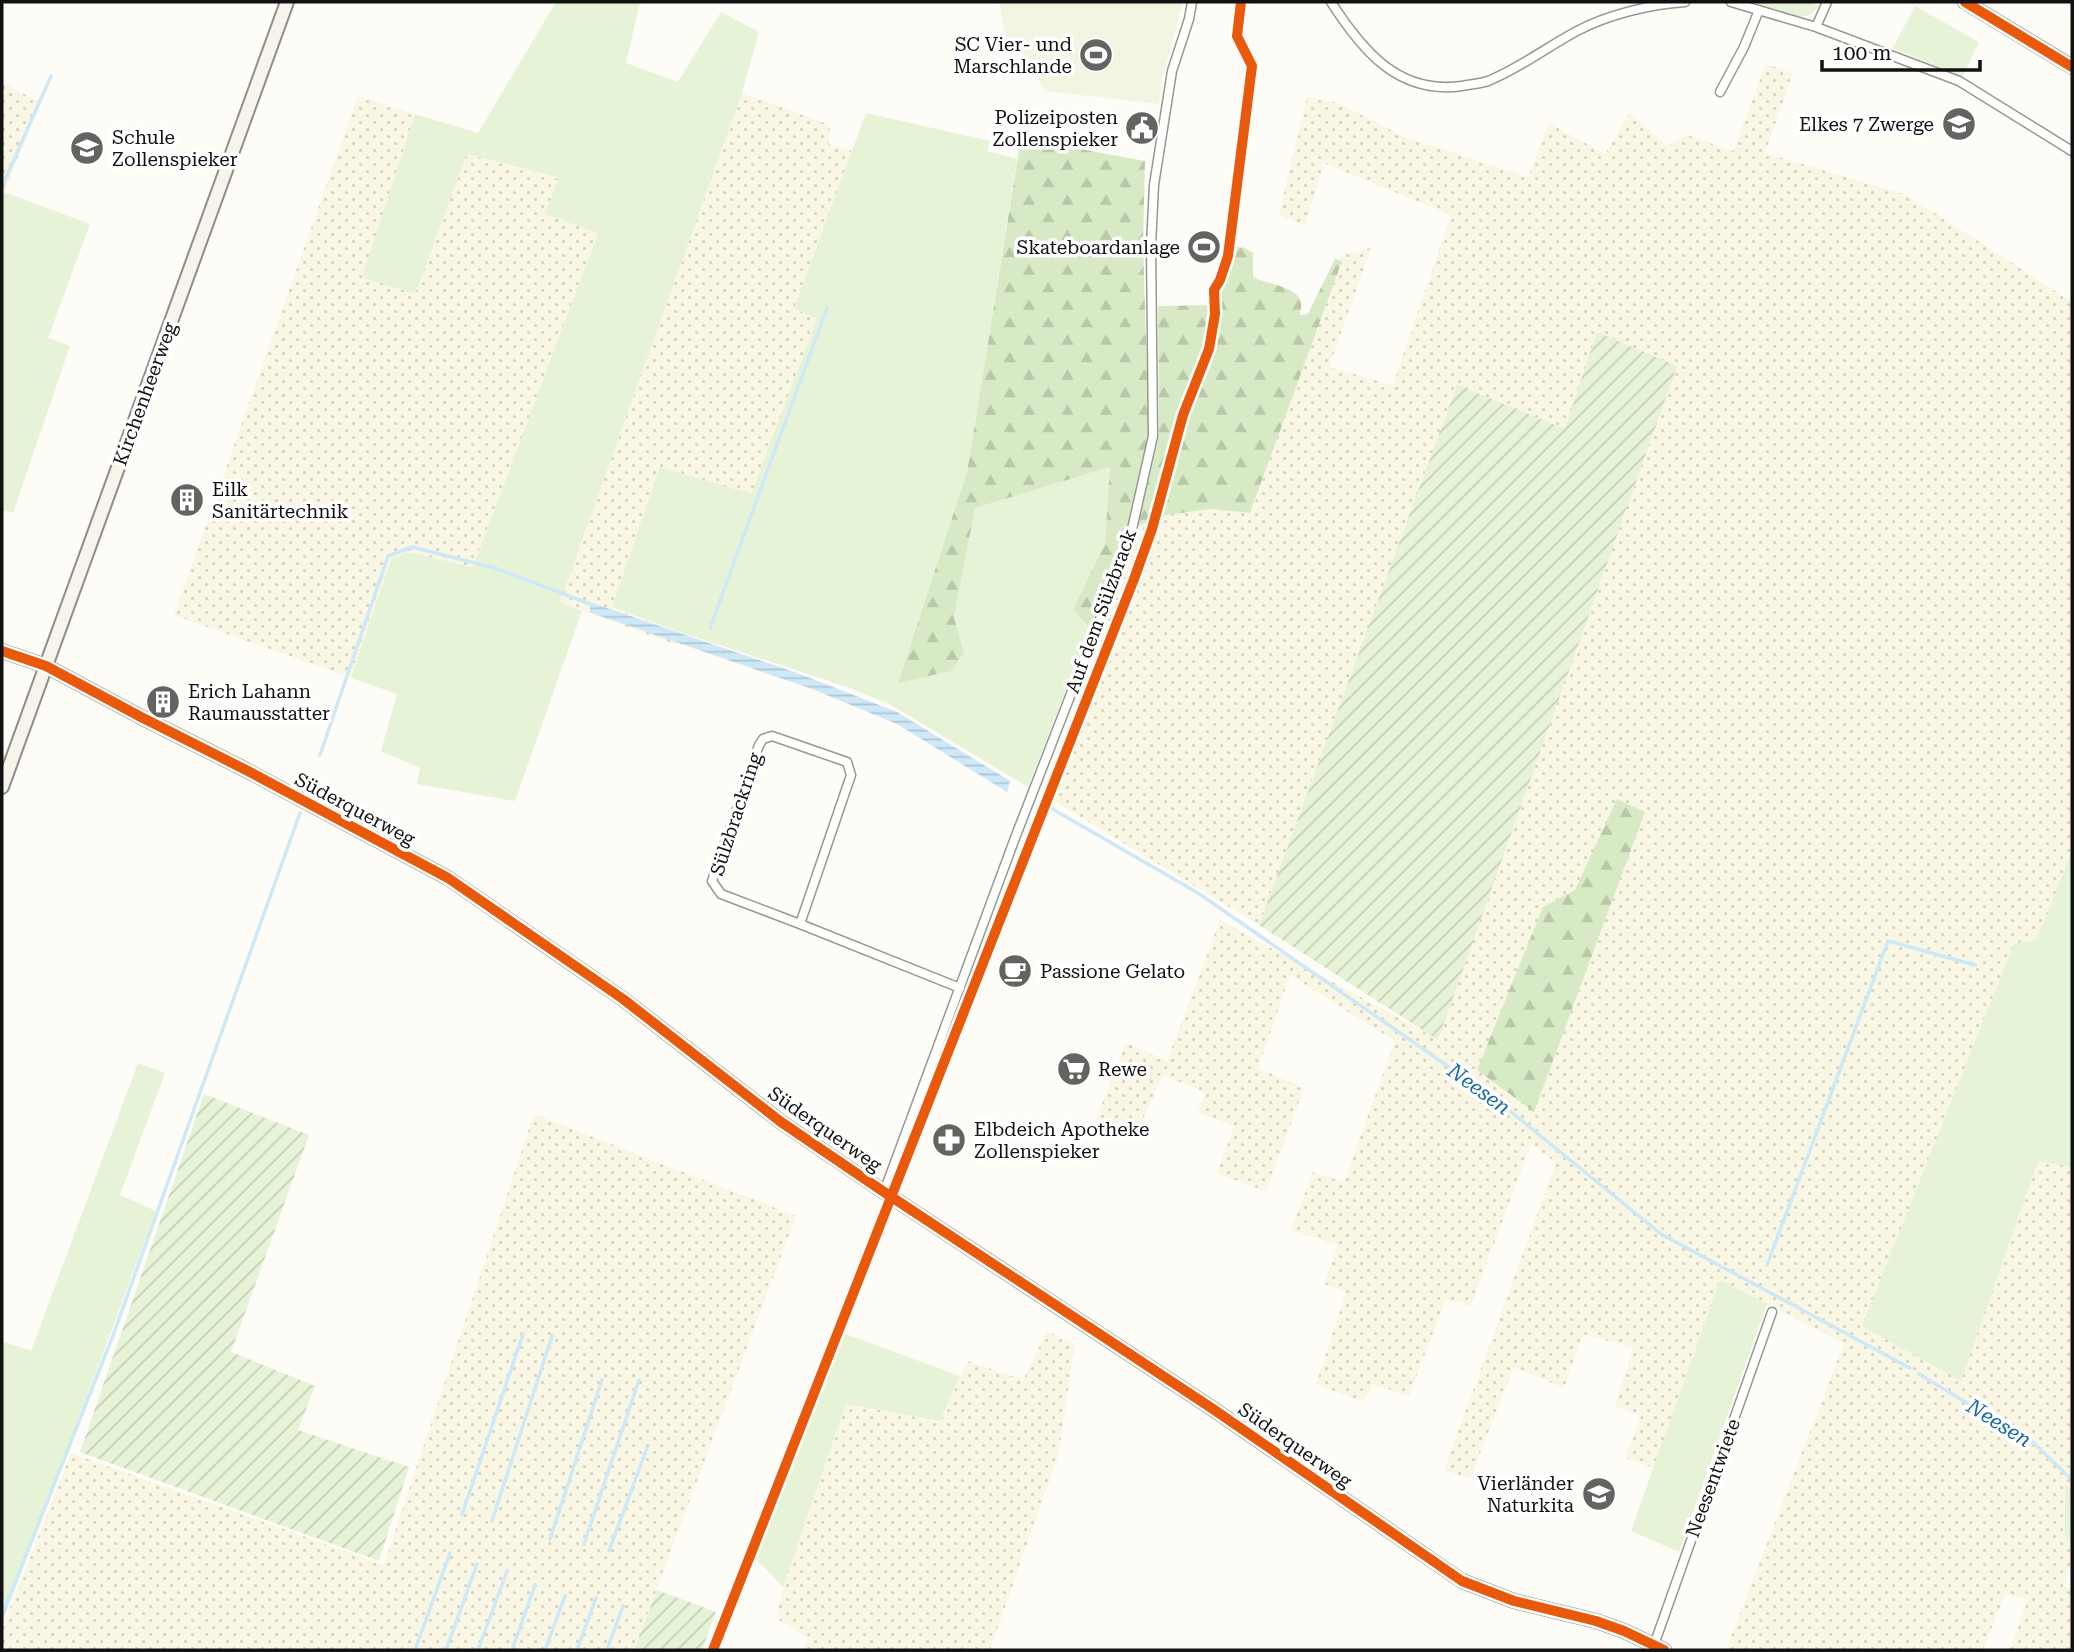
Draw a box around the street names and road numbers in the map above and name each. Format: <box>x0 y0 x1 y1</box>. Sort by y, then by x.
street label: Kirchenheerweg <box>108 319 182 469</box>
street label: Auf dem Sülzbrack <box>1061 526 1141 696</box>
street label: Sülzbrackring <box>705 749 767 878</box>
street label: Süderquerweg <box>291 768 419 850</box>
street label: Süderquerweg <box>764 1081 886 1177</box>
street label: Süderquerweg <box>1234 1397 1356 1493</box>
street label: Neesentwiete <box>1681 1416 1745 1540</box>

